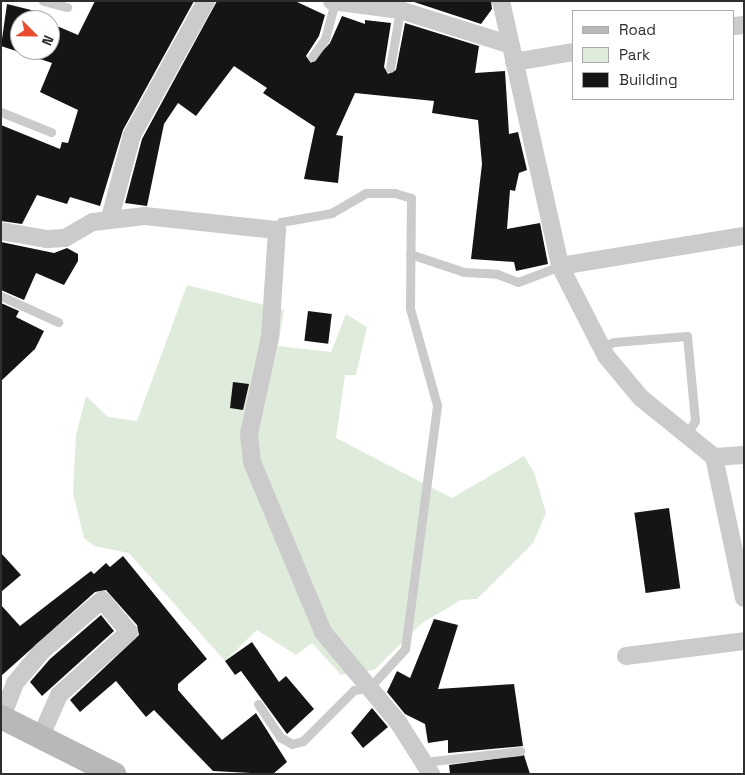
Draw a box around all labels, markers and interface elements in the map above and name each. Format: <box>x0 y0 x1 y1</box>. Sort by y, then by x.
north arrow <box>10 10 60 60</box>
legend <box>572 10 735 100</box>
text: Road <box>619 20 656 39</box>
text: N <box>38 33 58 48</box>
text: Park <box>619 45 650 64</box>
text: Building <box>619 70 678 89</box>

